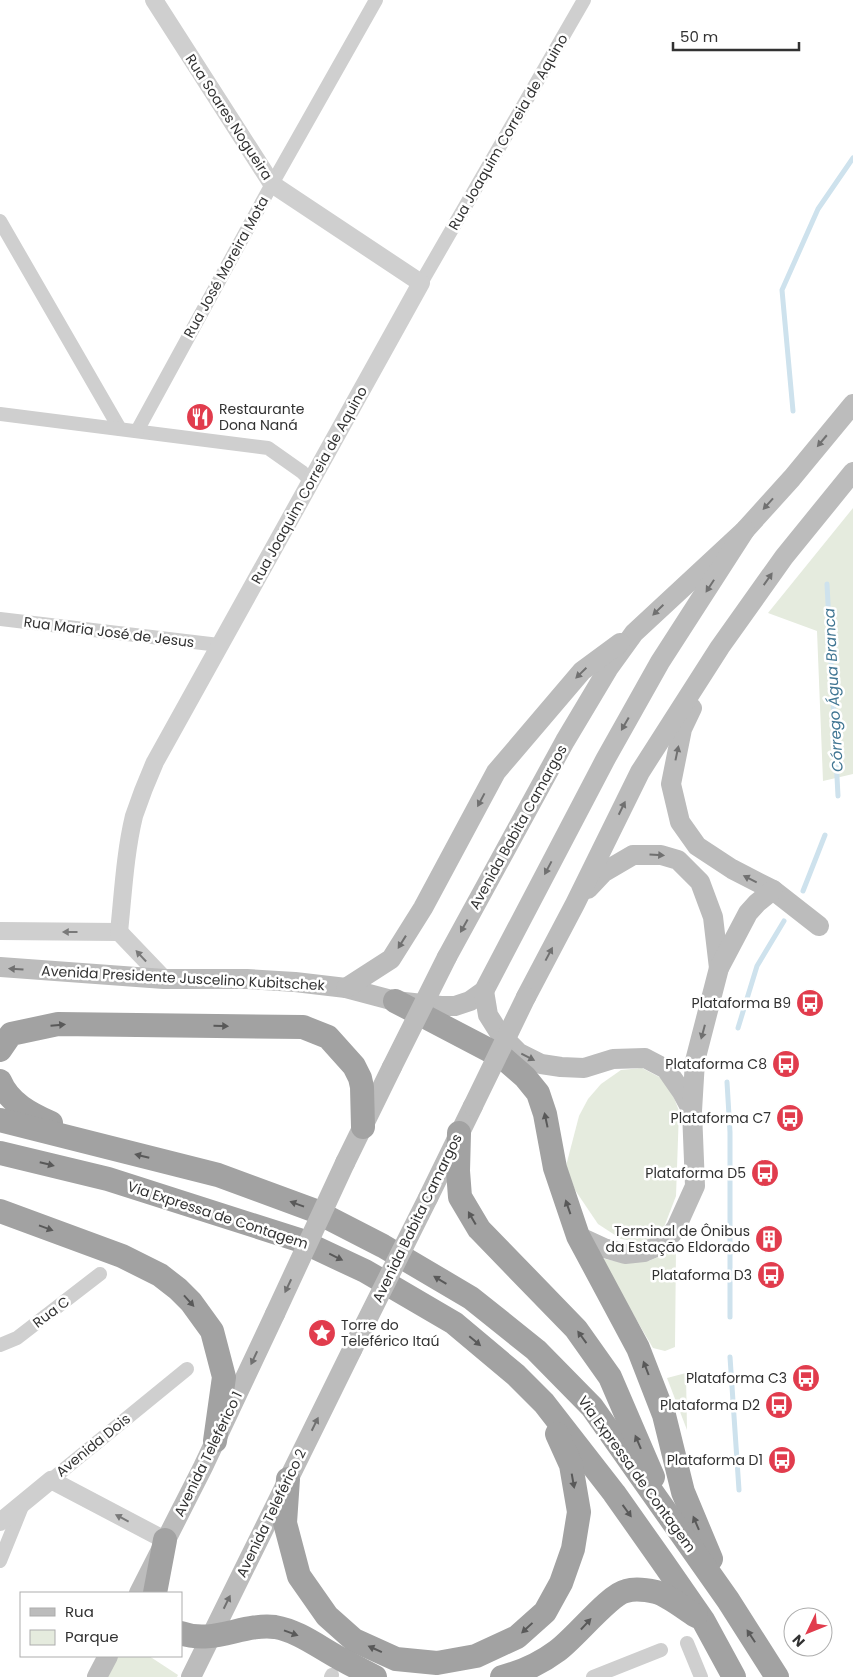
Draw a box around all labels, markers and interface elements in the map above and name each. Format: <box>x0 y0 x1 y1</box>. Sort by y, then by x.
scale bar <box>673 20 799 52</box>
text: 50 m <box>680 26 718 47</box>
street label: Rua Joaquim Correia de Aquino <box>444 30 572 234</box>
street label: Rua Soares Nogueira <box>181 50 277 184</box>
street label: Rua José Moreira Mota <box>179 193 273 341</box>
street label: Rua Joaquim Correia de Aquino <box>246 383 372 587</box>
place label: Restaurante Dona Naná <box>219 399 305 435</box>
restaurant icon: Restaurante Dona Naná <box>185 402 215 432</box>
one-way arrow <box>817 434 828 447</box>
one-way arrow <box>763 497 774 510</box>
one-way arrow <box>763 572 773 586</box>
one-way arrow <box>705 579 714 592</box>
one-way arrow <box>652 604 664 616</box>
water label: Córrego Água Branca <box>818 608 848 772</box>
street label: Rua Maria José de Jesus <box>23 612 195 652</box>
one-way arrow <box>575 667 587 679</box>
one-way arrow <box>621 717 629 732</box>
street label: Avenida Babita Camargos <box>464 741 572 913</box>
one-way arrow <box>674 745 682 761</box>
one-way arrow <box>477 793 486 807</box>
one-way arrow <box>618 801 626 816</box>
one-way arrow <box>649 852 665 860</box>
one-way arrow <box>544 860 552 875</box>
one-way arrow <box>743 875 757 883</box>
one-way arrow <box>459 920 468 933</box>
one-way arrow <box>62 928 78 936</box>
one-way arrow <box>397 935 407 948</box>
one-way arrow <box>545 946 553 961</box>
one-way arrow <box>136 950 148 962</box>
street label: Avenida Presidente Juscelino Kubitschek <box>41 961 326 995</box>
one-way arrow <box>8 964 24 972</box>
bus stop icon: Plataforma B9 <box>795 988 825 1018</box>
place label: Plataforma B9 <box>692 993 791 1013</box>
one-way arrow <box>51 1021 67 1029</box>
one-way arrow <box>213 1022 229 1030</box>
one-way arrow <box>698 1025 706 1040</box>
bus stop icon: Plataforma C8 <box>771 1049 801 1079</box>
one-way arrow <box>520 1053 535 1061</box>
place label: Plataforma C8 <box>665 1054 767 1074</box>
bus stop icon: Plataforma C7 <box>775 1103 805 1133</box>
place label: Plataforma C7 <box>671 1108 771 1128</box>
one-way arrow <box>542 1112 550 1127</box>
street label: Avenida Babita Camargos <box>367 1130 467 1306</box>
one-way arrow <box>134 1152 149 1160</box>
bus stop icon: Plataforma D5 <box>750 1158 780 1188</box>
one-way arrow <box>40 1160 55 1168</box>
place label: Plataforma D5 <box>645 1163 746 1183</box>
street label: Via Expressa de Contagem <box>125 1176 311 1254</box>
one-way arrow <box>564 1199 571 1214</box>
one-way arrow <box>289 1200 304 1208</box>
one-way arrow <box>468 1211 477 1225</box>
place label: Terminal de Ônibus da Estação Eldorado <box>605 1221 750 1257</box>
one-way arrow <box>39 1224 54 1232</box>
building icon: Terminal de Ônibus da Estação Eldorado <box>754 1224 784 1254</box>
one-way arrow <box>329 1254 343 1262</box>
bus stop icon: Plataforma D3 <box>756 1260 786 1290</box>
place label: Plataforma D3 <box>652 1265 752 1285</box>
one-way arrow <box>433 1276 448 1284</box>
one-way arrow <box>284 1279 292 1293</box>
street label: Rua C <box>28 1292 74 1332</box>
one-way arrow <box>183 1294 195 1306</box>
place label: Torre do Teleférico Itaú <box>341 1315 440 1351</box>
place icon: Torre do Teleférico Itaú <box>307 1318 337 1348</box>
one-way arrow <box>577 1330 587 1344</box>
one-way arrow <box>468 1335 481 1346</box>
one-way arrow <box>250 1351 258 1365</box>
one-way arrow <box>642 1361 649 1376</box>
bus stop icon: Plataforma C3 <box>791 1363 821 1393</box>
place label: Plataforma C3 <box>686 1368 787 1388</box>
street label: Avenida Teleférico 1 <box>169 1388 247 1520</box>
bus stop icon: Plataforma D2 <box>764 1390 794 1420</box>
street label: Via Expressa de Contagem <box>573 1392 701 1556</box>
place label: Plataforma D2 <box>660 1395 760 1415</box>
street label: Avenida Dois <box>51 1409 135 1481</box>
one-way arrow <box>310 1417 319 1432</box>
one-way arrow <box>633 1435 641 1449</box>
street label: Avenida Teleférico 2 <box>231 1445 311 1581</box>
bus stop icon: Plataforma D1 <box>767 1445 797 1475</box>
place label: Plataforma D1 <box>667 1450 763 1470</box>
one-way arrow <box>570 1473 578 1489</box>
one-way arrow <box>621 1504 632 1517</box>
one-way arrow <box>115 1514 129 1522</box>
one-way arrow <box>691 1516 699 1530</box>
legend <box>20 1592 182 1657</box>
one-way arrow <box>223 1594 231 1609</box>
text: Rua <box>65 1601 94 1622</box>
north arrow <box>783 1607 833 1657</box>
one-way arrow <box>580 1619 592 1631</box>
one-way arrow <box>521 1622 533 1634</box>
text: Parque <box>65 1626 118 1647</box>
one-way arrow <box>746 1629 756 1642</box>
one-way arrow <box>283 1630 298 1637</box>
text: N <box>788 1630 809 1652</box>
one-way arrow <box>368 1645 382 1653</box>

